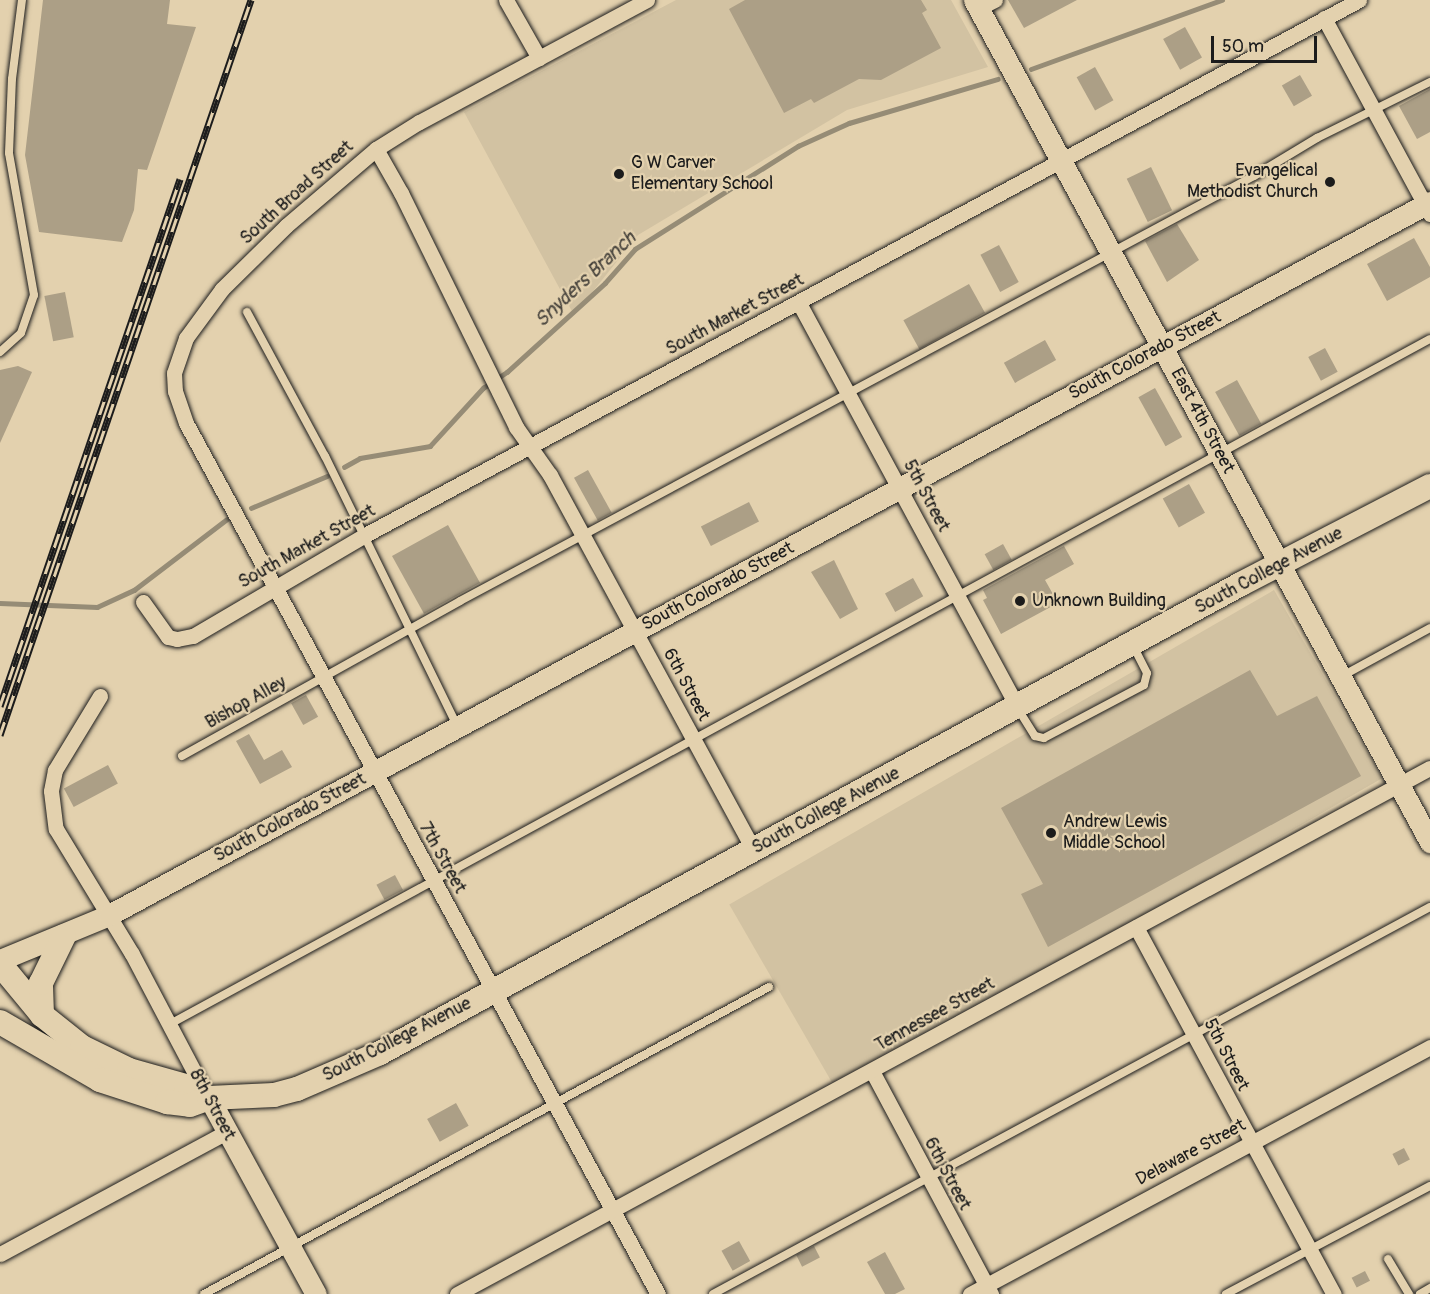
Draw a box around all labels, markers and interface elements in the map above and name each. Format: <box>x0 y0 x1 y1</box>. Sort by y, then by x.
scale bar <box>1214 24 1320 62</box>
text: 50 m <box>1222 35 1264 58</box>
street label: South Broad Street <box>236 137 358 249</box>
place label: G W Carver Elementary School <box>631 153 773 195</box>
place label: Evangelical Methodist Church <box>1187 161 1318 204</box>
marker: G W Carver Elementary School <box>612 167 626 181</box>
marker: Evangelical Methodist Church <box>1323 175 1337 189</box>
water label: Snyders Branch <box>529 226 641 332</box>
street label: South Market Street <box>662 270 808 360</box>
street label: South Colorado Street <box>1065 307 1225 405</box>
street label: East 4th Street <box>1165 365 1239 477</box>
street label: 5th Street <box>898 456 954 536</box>
street label: South Market Street <box>235 500 379 594</box>
street label: South College Avenue <box>1191 523 1347 619</box>
street label: South Colorado Street <box>638 538 798 636</box>
place label: Unknown Building <box>1032 590 1166 612</box>
marker: Unknown Building <box>1013 594 1027 608</box>
street label: 6th Street <box>658 645 714 725</box>
street label: Bishop Alley <box>202 672 290 734</box>
street label: South College Avenue <box>748 763 904 859</box>
street label: South Colorado Street <box>210 769 370 867</box>
place label: Andrew Lewis Middle School <box>1063 812 1167 854</box>
street label: 7th Street <box>414 819 470 897</box>
marker: Andrew Lewis Middle School <box>1044 826 1058 840</box>
street label: Tennessee Street <box>871 973 999 1057</box>
street label: South College Avenue <box>319 993 475 1087</box>
street label: 5th Street <box>1199 1015 1253 1095</box>
street label: 8th Street <box>184 1066 240 1144</box>
street label: Delaware Street <box>1133 1115 1249 1191</box>
street label: 6th Street <box>919 1134 975 1214</box>

